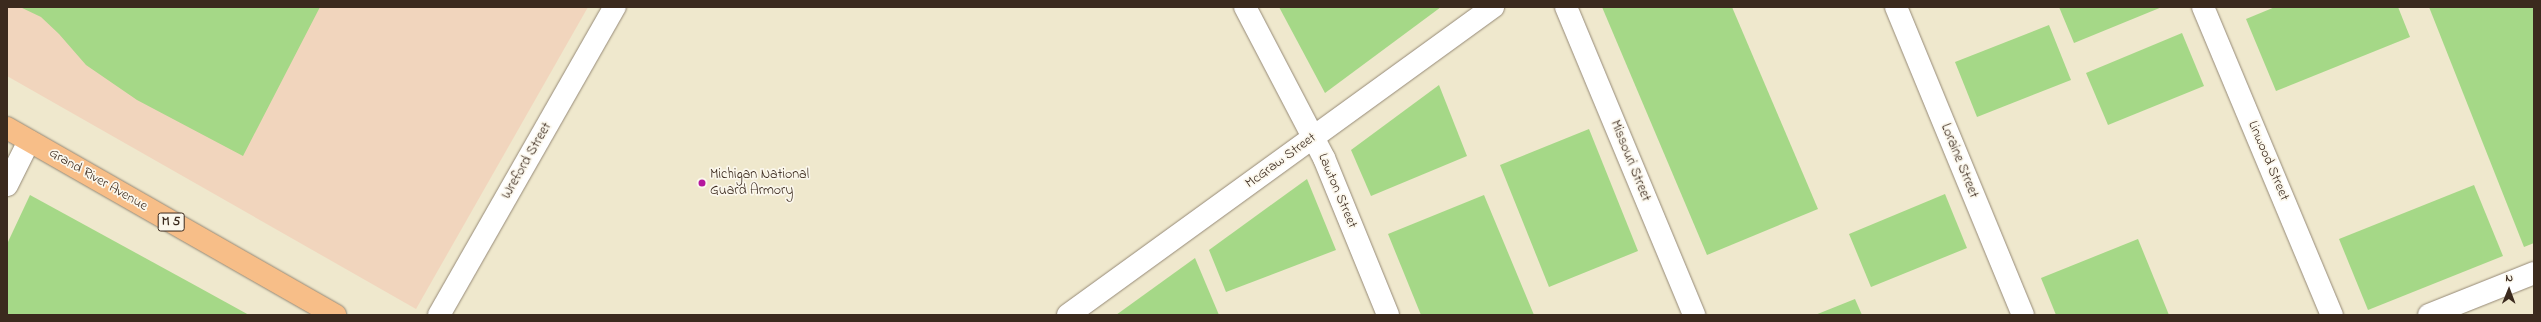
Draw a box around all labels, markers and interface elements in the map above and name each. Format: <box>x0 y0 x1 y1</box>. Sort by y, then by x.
street label: Missouri Street <box>1606 118 1654 204</box>
street label: Linwood Street <box>2244 119 2292 203</box>
street label: Wreford Street <box>498 120 556 202</box>
street label: Loraine Street <box>1936 121 1982 201</box>
street label: McGraw Street <box>1242 130 1320 192</box>
street label: Grand River Avenue <box>46 145 150 215</box>
street label: Lawton Street <box>1314 151 1360 231</box>
place label: Michigan National Guard Armory <box>710 167 809 200</box>
marker: Michigan National Guard Armory <box>697 178 707 188</box>
road number: M 5 <box>157 211 185 233</box>
north arrow <box>2489 270 2529 310</box>
text: N <box>2505 270 2513 286</box>

